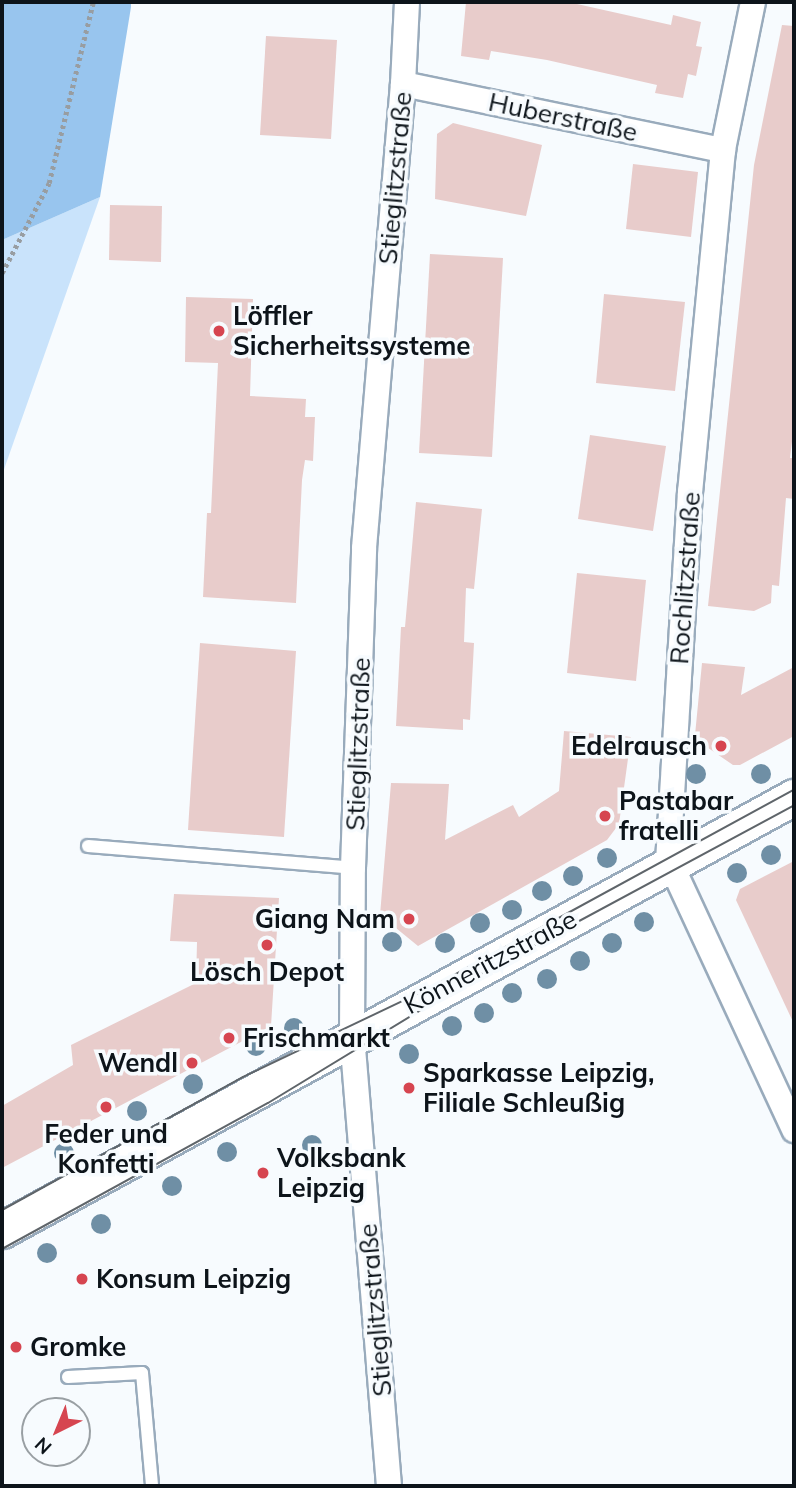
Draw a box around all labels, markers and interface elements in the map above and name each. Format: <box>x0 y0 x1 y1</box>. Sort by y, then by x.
street label: Huberstraße <box>486 86 640 148</box>
street label: Stieglitzstraße <box>372 90 418 266</box>
place label: Löffler Sicherheitssysteme <box>233 300 471 362</box>
marker: Löffler Sicherheitssysteme <box>211 323 227 339</box>
street label: Rochlitzstraße <box>663 491 707 665</box>
street label: Stieglitzstraße <box>339 657 377 831</box>
place label: Edelrausch <box>571 730 707 762</box>
marker: Edelrausch <box>713 738 729 754</box>
place label: Pastabar fratelli <box>619 785 733 846</box>
marker: Pastabar fratelli <box>597 808 613 824</box>
place label: Giang Nam <box>255 903 395 935</box>
street label: Könneritzstraße <box>398 903 582 1021</box>
marker: Giang Nam <box>401 911 417 927</box>
marker: Lösch Depot <box>259 937 275 953</box>
place label: Lösch Depot <box>190 956 344 988</box>
place label: Frischmarkt <box>243 1022 390 1054</box>
marker: Frischmarkt <box>221 1030 237 1046</box>
place label: Wendl <box>98 1047 178 1079</box>
marker: Wendl <box>184 1055 200 1071</box>
place label: Sparkasse Leipzig, Filiale Schleußig <box>423 1057 654 1118</box>
marker: Sparkasse Leipzig, Filiale Schleußig <box>401 1080 417 1096</box>
marker: Feder und Konfetti <box>98 1099 114 1115</box>
place label: Feder und Konfetti <box>44 1118 168 1180</box>
place label: Volksbank Leipzig <box>277 1142 406 1204</box>
marker: Volksbank Leipzig <box>255 1165 271 1181</box>
street label: Stieglitzstraße <box>352 1222 398 1398</box>
place label: Konsum Leipzig <box>96 1263 291 1295</box>
marker: Konsum Leipzig <box>74 1271 90 1287</box>
place label: Gromke <box>30 1331 126 1363</box>
marker: Gromke <box>8 1339 24 1355</box>
north arrow <box>21 1397 91 1467</box>
text: N <box>30 1432 56 1460</box>

